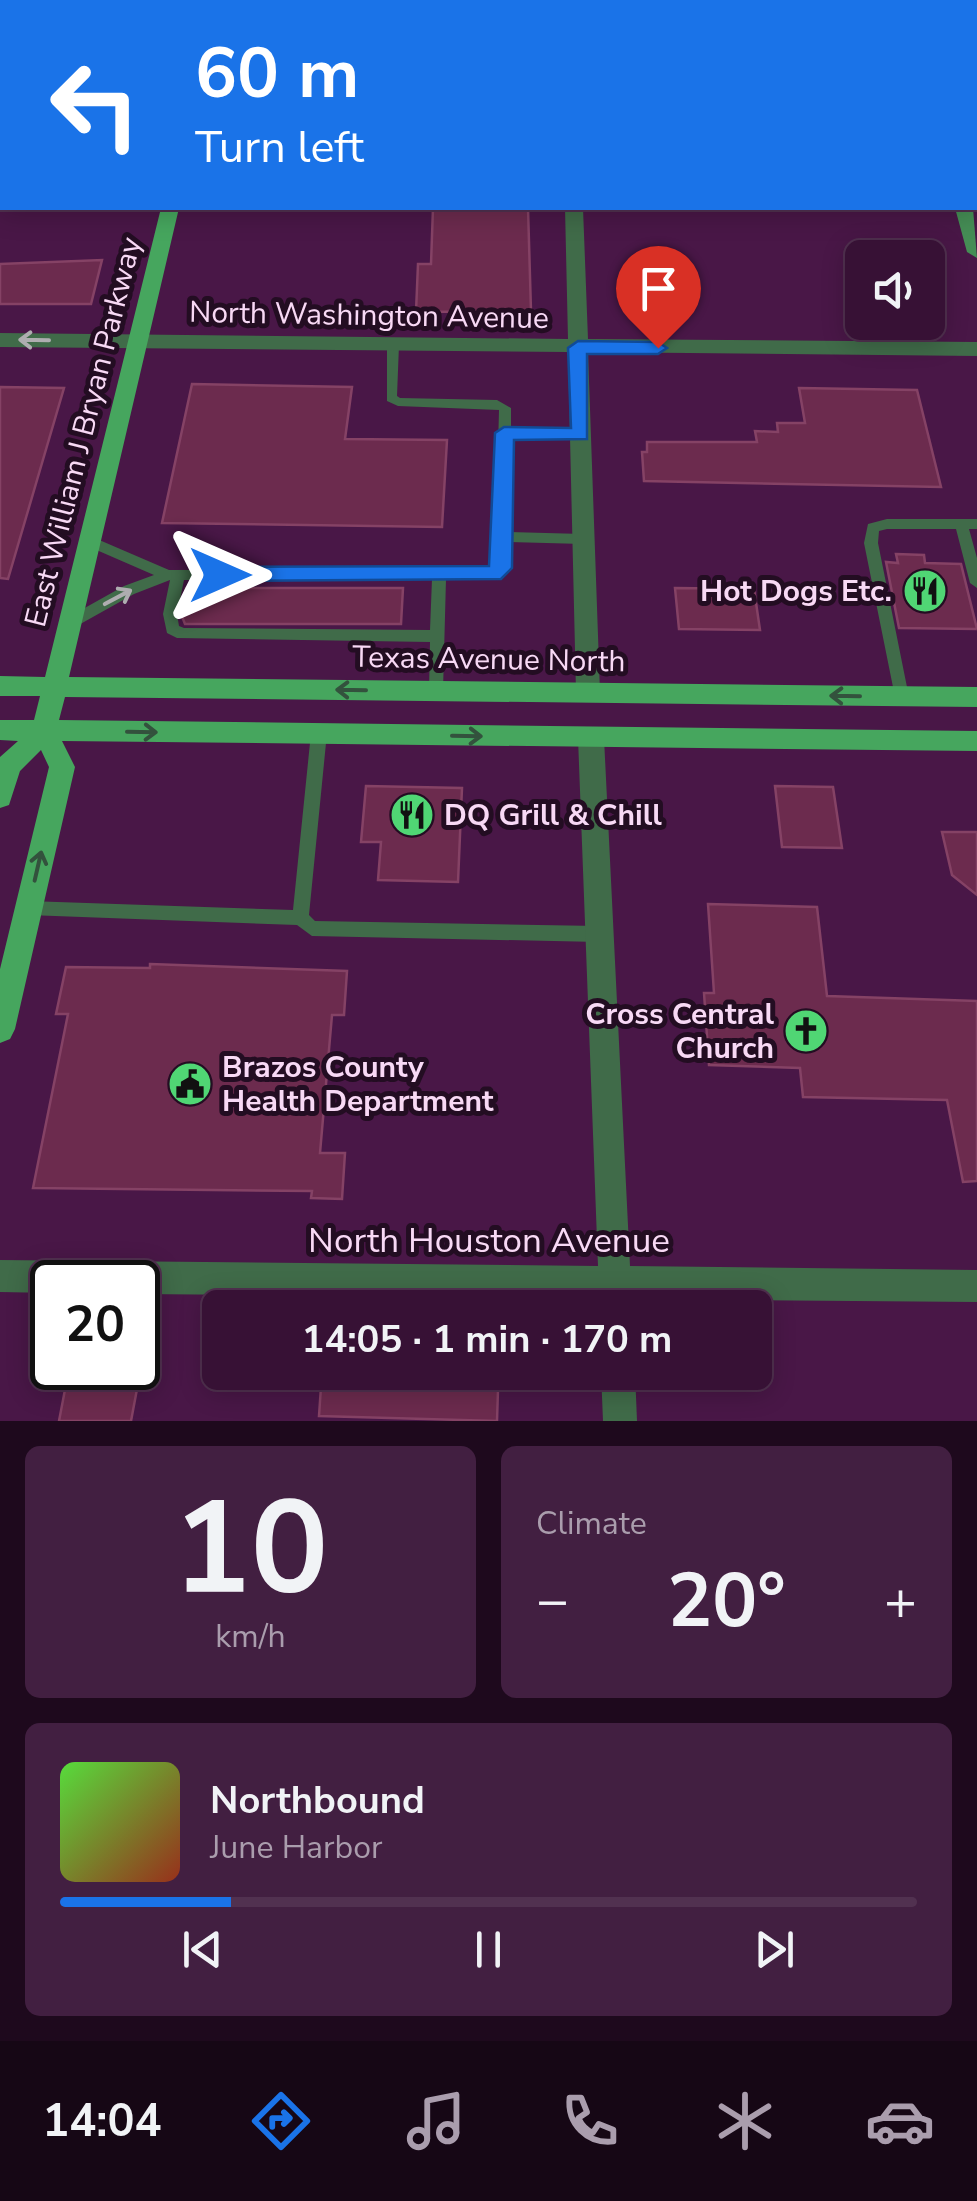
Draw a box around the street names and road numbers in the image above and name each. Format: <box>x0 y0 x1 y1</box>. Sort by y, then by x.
street label: East William J Bryan Parkway <box>15 232 152 631</box>
street label: North Washington Avenue <box>189 292 549 339</box>
street label: Texas Avenue North <box>352 637 626 682</box>
street label: North Houston Avenue <box>308 1217 670 1264</box>

